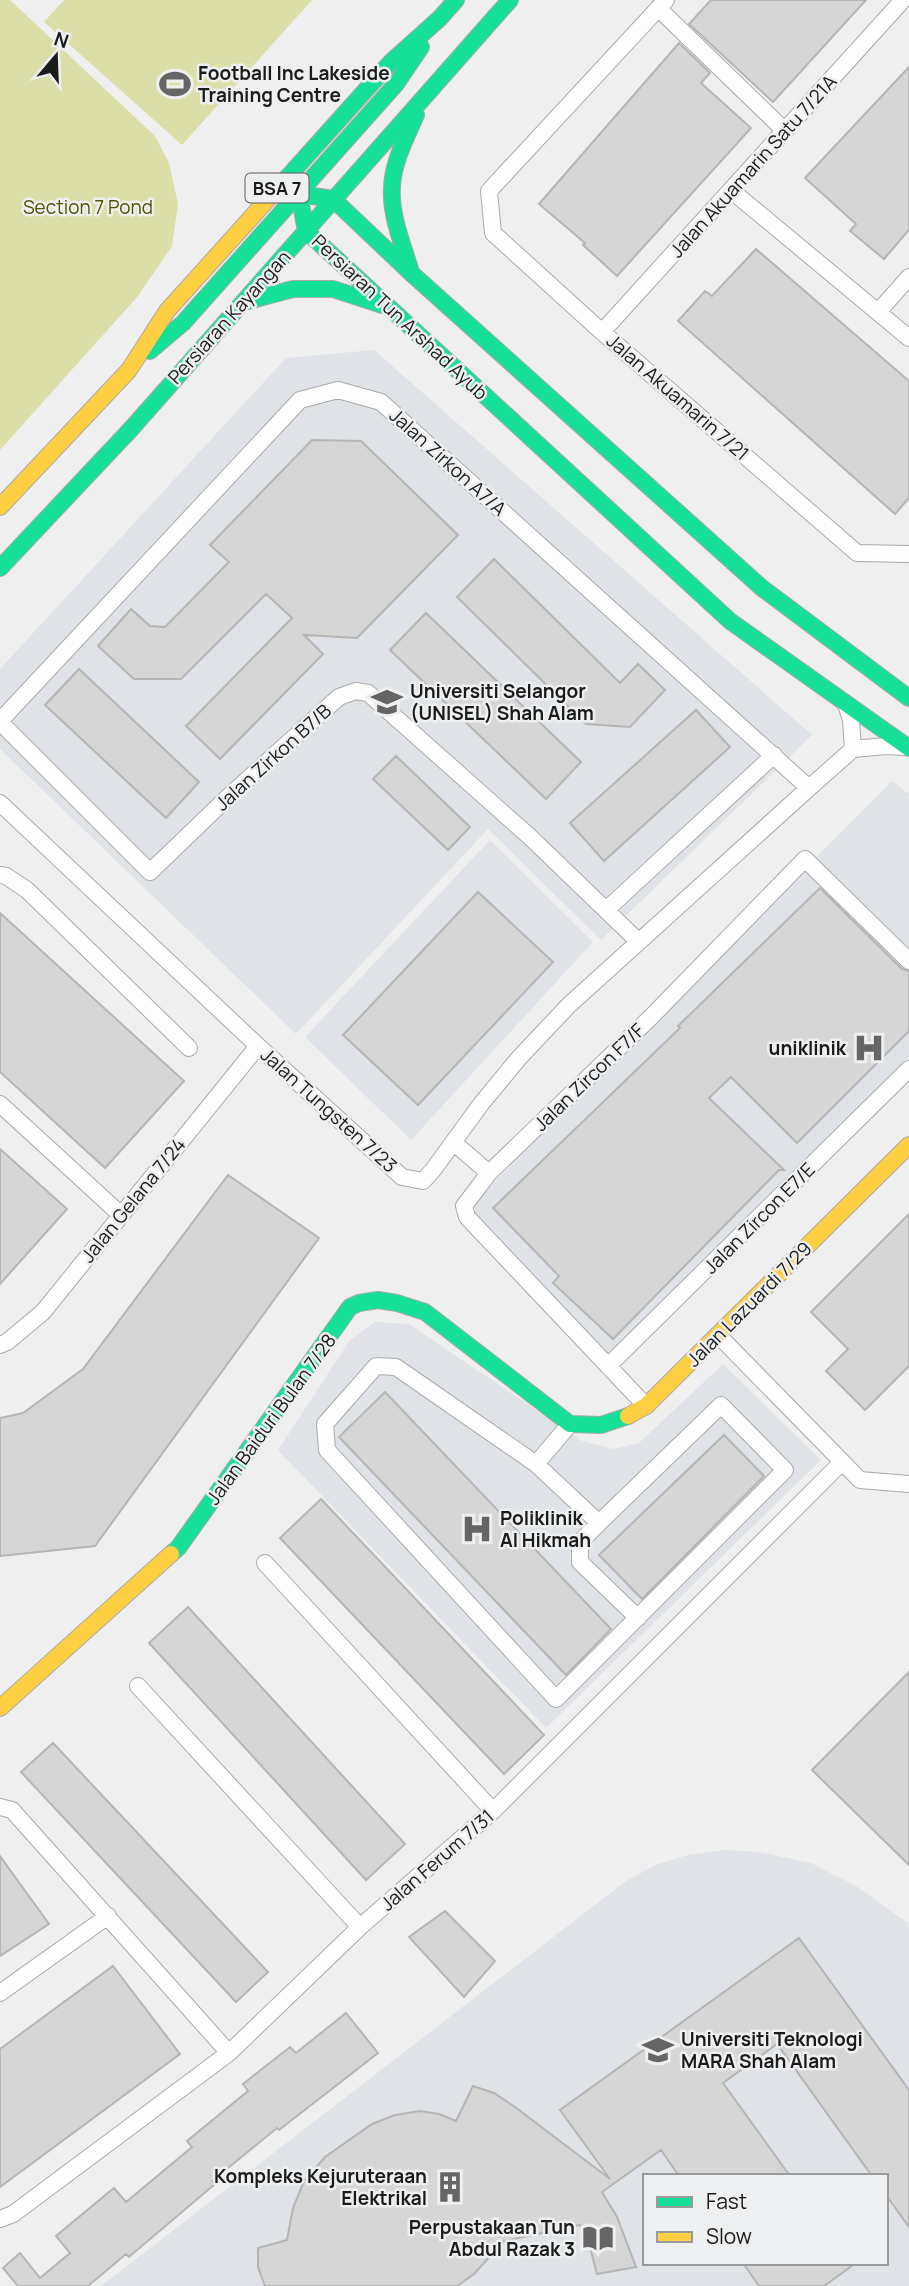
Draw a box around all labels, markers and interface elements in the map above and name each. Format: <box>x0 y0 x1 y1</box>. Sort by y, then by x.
north arrow <box>21 21 91 91</box>
text: N <box>51 25 72 54</box>
place label: Football Inc Lakeside Training Centre <box>198 60 390 108</box>
sports icon: Football Inc Lakeside Training Centre <box>158 67 192 101</box>
street label: Jalan Akuamarin Satu 7/21A <box>664 69 842 263</box>
road number: BSA 7 <box>246 174 308 202</box>
park label: Section 7 Pond <box>23 194 153 220</box>
street label: Persiaran Tun Arshad Ayub <box>306 228 494 406</box>
street label: Persiaran Kayangan <box>162 244 296 390</box>
street label: Jalan Akuamarin 7/21 <box>601 328 755 466</box>
street label: Jalan Zirkon A7/A <box>384 403 512 521</box>
place label: Universiti Selangor (UNISEL) Shah Alam <box>410 678 594 726</box>
school or university icon: Universiti Selangor (UNISEL) Shah Alam <box>370 685 404 719</box>
street label: Jalan Zirkon B7/B <box>209 698 337 816</box>
street label: Jalan Zircon F7/F <box>528 1017 650 1137</box>
hospital icon: uniklinik <box>852 1031 886 1065</box>
place label: uniklinik <box>769 1035 847 1061</box>
street label: Jalan Tungsten 7/23 <box>255 1042 403 1178</box>
street label: Jalan Gelana 7/24 <box>75 1132 191 1268</box>
street label: Jalan Zircon E7/E <box>698 1157 820 1279</box>
street label: Jalan Lazuardi 7/29 <box>681 1236 817 1372</box>
street label: Jalan Baiduri Bulan 7/28 <box>200 1328 342 1510</box>
place label: Poliklinik Al Hikmah <box>500 1505 591 1553</box>
hospital icon: Poliklinik Al Hikmah <box>460 1512 494 1546</box>
street label: Jalan Ferum 7/31 <box>375 1803 499 1917</box>
place label: Universiti Teknologi MARA Shah Alam <box>681 2026 863 2074</box>
school or university icon: Universiti Teknologi MARA Shah Alam <box>641 2033 675 2067</box>
place label: Kompleks Kejuruteraan Elektrikal <box>214 2163 427 2211</box>
building icon: Kompleks Kejuruteraan Elektrikal <box>433 2170 467 2204</box>
legend <box>643 2174 888 2265</box>
text: Fast <box>706 2187 747 2215</box>
place label: Perpustakaan Tun Abdul Razak 3 <box>409 2214 575 2262</box>
library icon: Perpustakaan Tun Abdul Razak 3 <box>581 2221 615 2255</box>
text: Slow <box>706 2222 752 2250</box>

